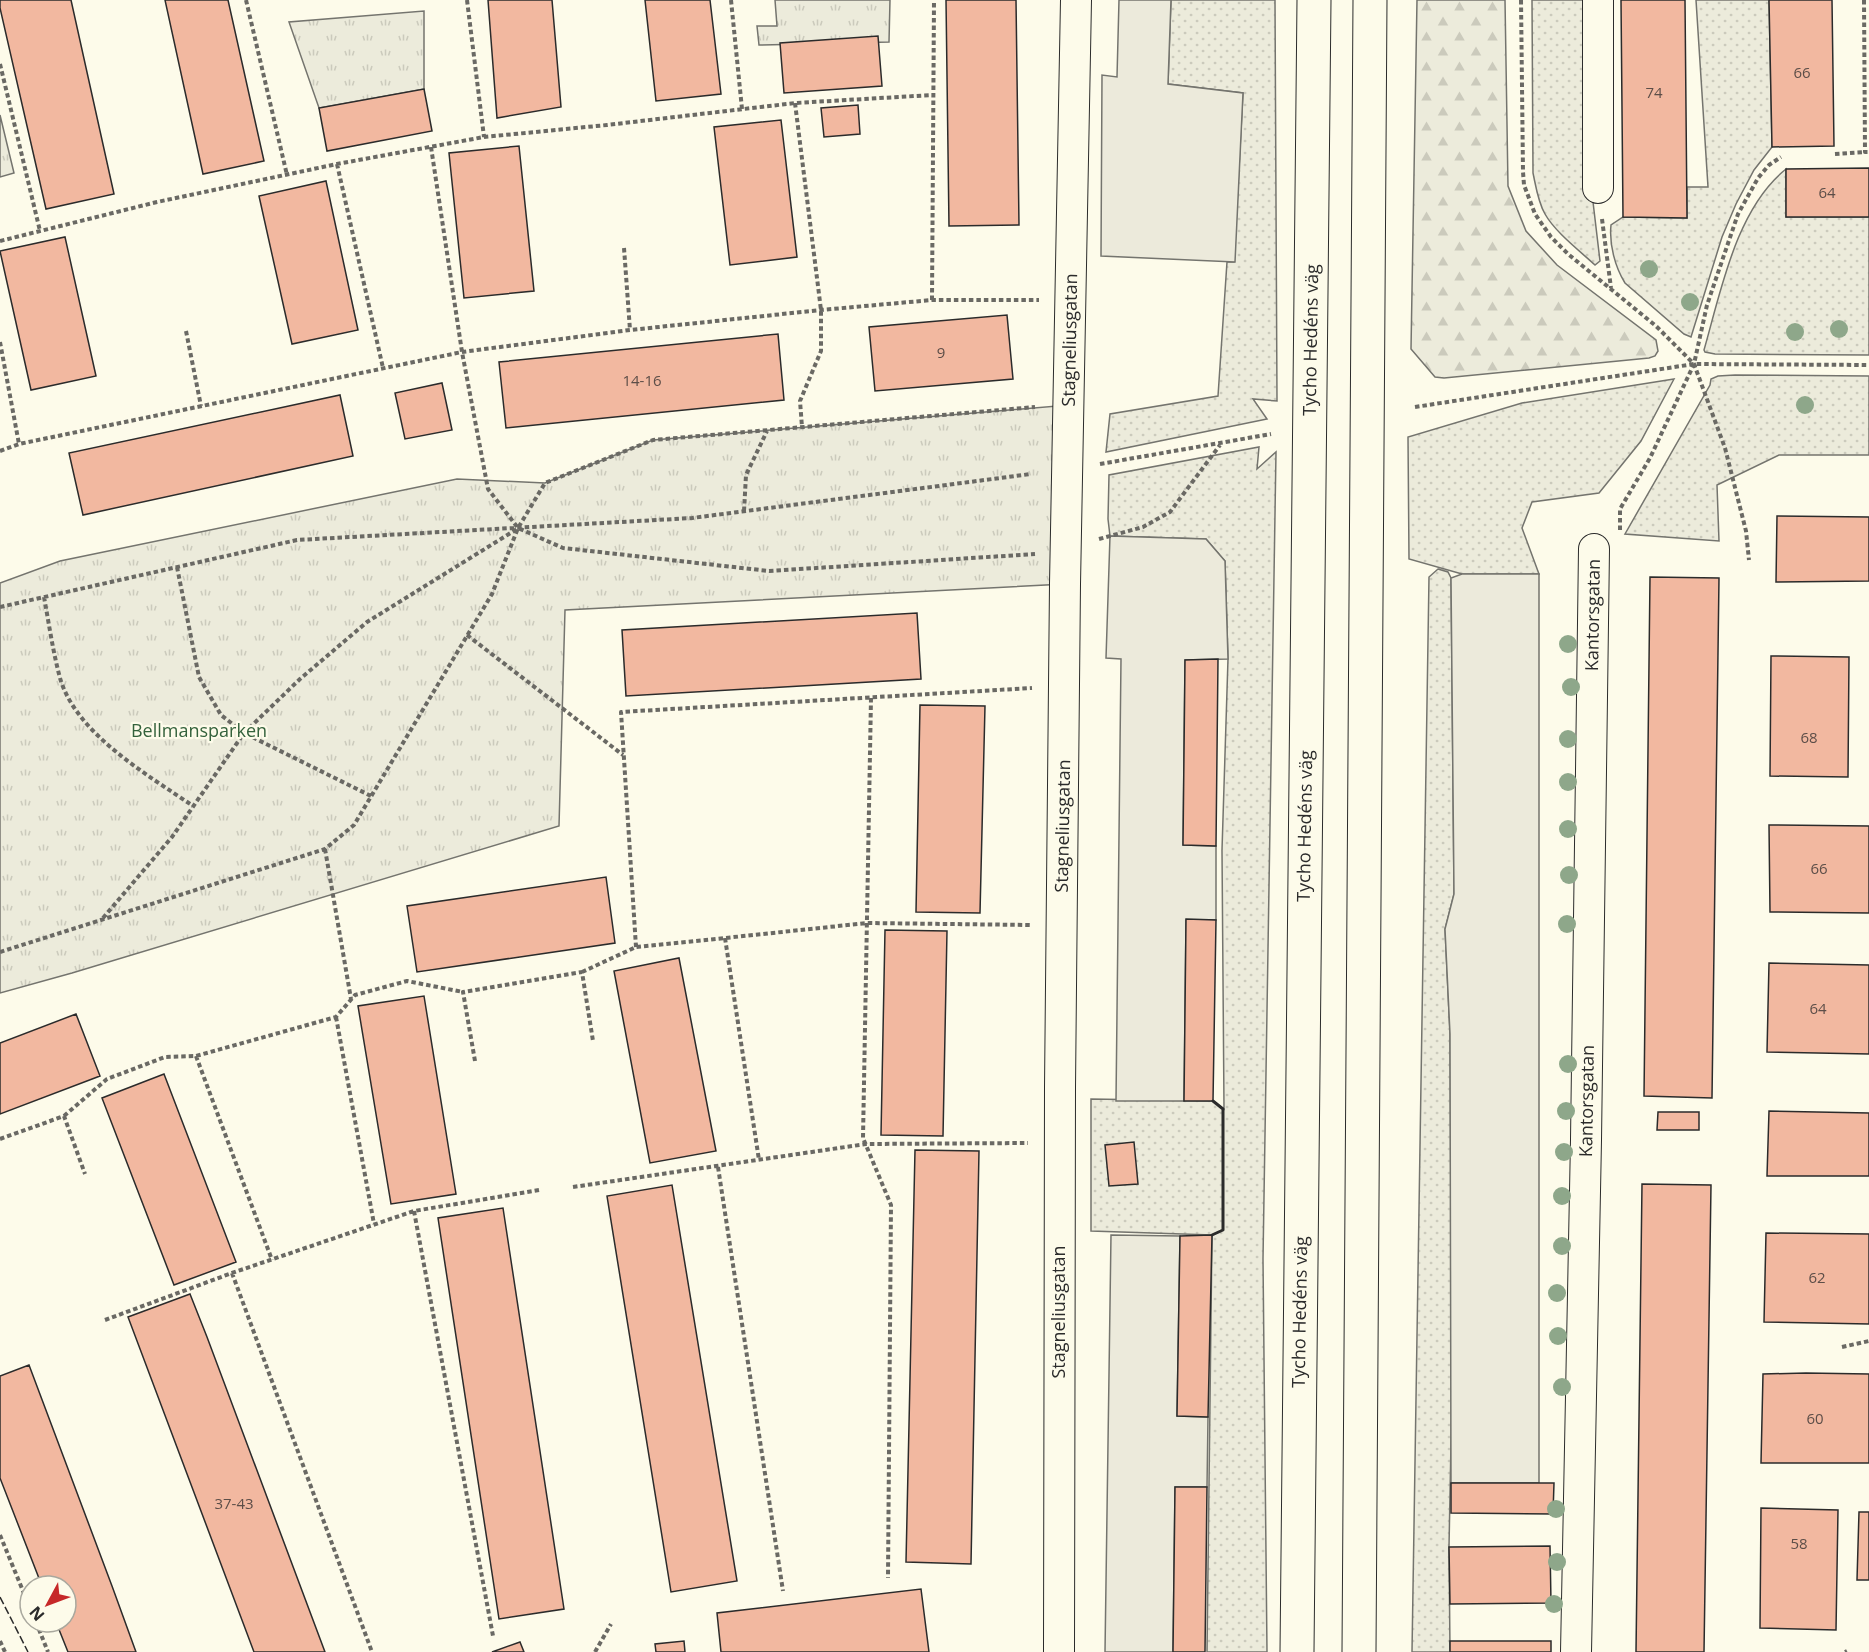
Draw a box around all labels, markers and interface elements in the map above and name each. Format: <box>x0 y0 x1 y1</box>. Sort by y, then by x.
house number: 66 <box>1793 62 1811 82</box>
house number: 74 <box>1645 82 1663 102</box>
house number: 64 <box>1818 182 1836 202</box>
street label: Tycho Hedéns väg <box>1297 264 1323 416</box>
street label: Stagneliusgatan <box>1056 273 1082 407</box>
house number: 9 <box>937 342 945 362</box>
house number: 14-16 <box>622 370 662 390</box>
street label: Kantorsgatan <box>1579 559 1605 671</box>
park label: Bellmansparken <box>131 718 267 742</box>
house number: 68 <box>1800 727 1818 747</box>
street label: Tycho Hedéns väg <box>1291 750 1317 902</box>
street label: Stagneliusgatan <box>1049 759 1075 893</box>
house number: 66 <box>1810 858 1828 878</box>
house number: 64 <box>1809 998 1827 1018</box>
street label: Kantorsgatan <box>1573 1045 1599 1157</box>
street label: Tycho Hedéns väg <box>1286 1236 1312 1388</box>
street label: Stagneliusgatan <box>1046 1245 1070 1379</box>
house number: 62 <box>1808 1267 1826 1287</box>
house number: 60 <box>1806 1408 1824 1428</box>
house number: 37-43 <box>214 1493 254 1513</box>
house number: 58 <box>1790 1533 1808 1553</box>
north arrow <box>18 1574 78 1634</box>
text: N <box>24 1602 49 1626</box>

